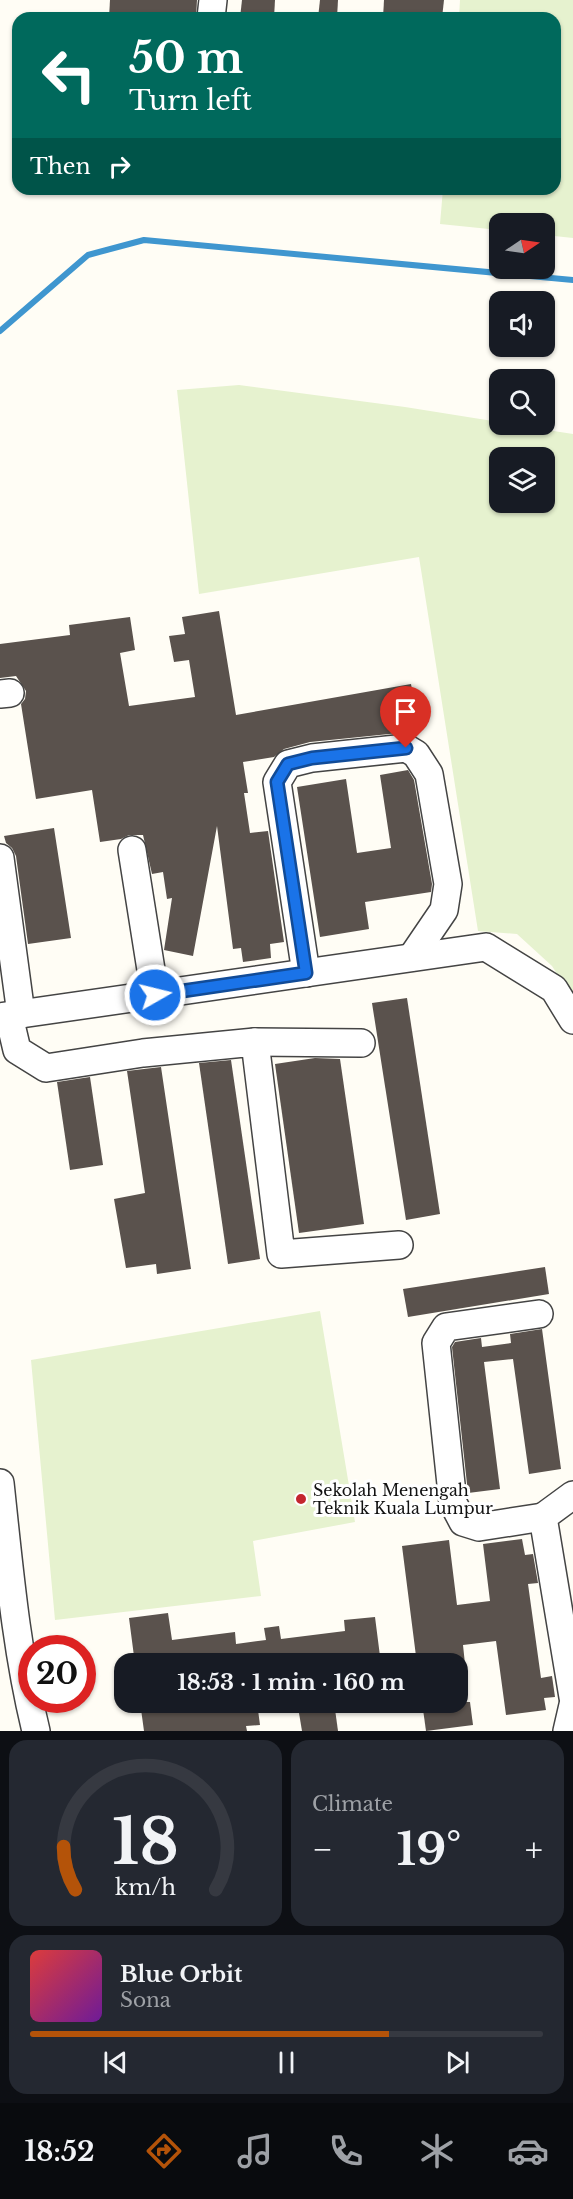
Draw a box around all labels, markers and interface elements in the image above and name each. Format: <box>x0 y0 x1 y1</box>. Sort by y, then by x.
text: 50 m <box>129 32 243 84</box>
icon: left <box>30 36 108 114</box>
text: Turn left <box>129 84 252 117</box>
icon: right <box>103 150 136 183</box>
text: Then <box>30 153 91 180</box>
north arrow <box>489 213 555 279</box>
map controls <box>489 213 555 513</box>
button: sound <box>489 291 555 357</box>
button: search <box>489 369 555 435</box>
button: layers <box>489 447 555 513</box>
pin <box>380 686 431 748</box>
icon: arrive <box>389 695 422 728</box>
position arrow <box>123 963 187 1027</box>
place label: Sekolah Menengah Teknik Kuala Lumpur <box>313 1480 493 1518</box>
marker: Sekolah Menengah Teknik Kuala Lumpur <box>294 1492 308 1506</box>
speed limit sign: 20 <box>18 1635 96 1713</box>
text: 18:53 · 1 min · 160 m <box>177 1669 405 1696</box>
text: Climate <box>312 1792 393 1816</box>
text: 18 <box>112 1803 179 1881</box>
text: 19° <box>396 1821 461 1877</box>
text: − <box>312 1829 333 1870</box>
text: + <box>525 1829 543 1870</box>
text: km/h <box>115 1874 176 1901</box>
text: Blue Orbit <box>120 1961 242 1988</box>
text: Sona <box>120 1988 171 2012</box>
icon: previous <box>99 2046 132 2079</box>
icon: pause <box>270 2046 303 2079</box>
icon: next <box>441 2046 474 2079</box>
icon: directions <box>143 2130 185 2172</box>
icon: music <box>234 2130 276 2172</box>
icon: phone <box>325 2130 367 2172</box>
icon: climate <box>416 2130 458 2172</box>
icon: car <box>507 2130 549 2172</box>
text: 18:52 <box>24 2135 95 2168</box>

